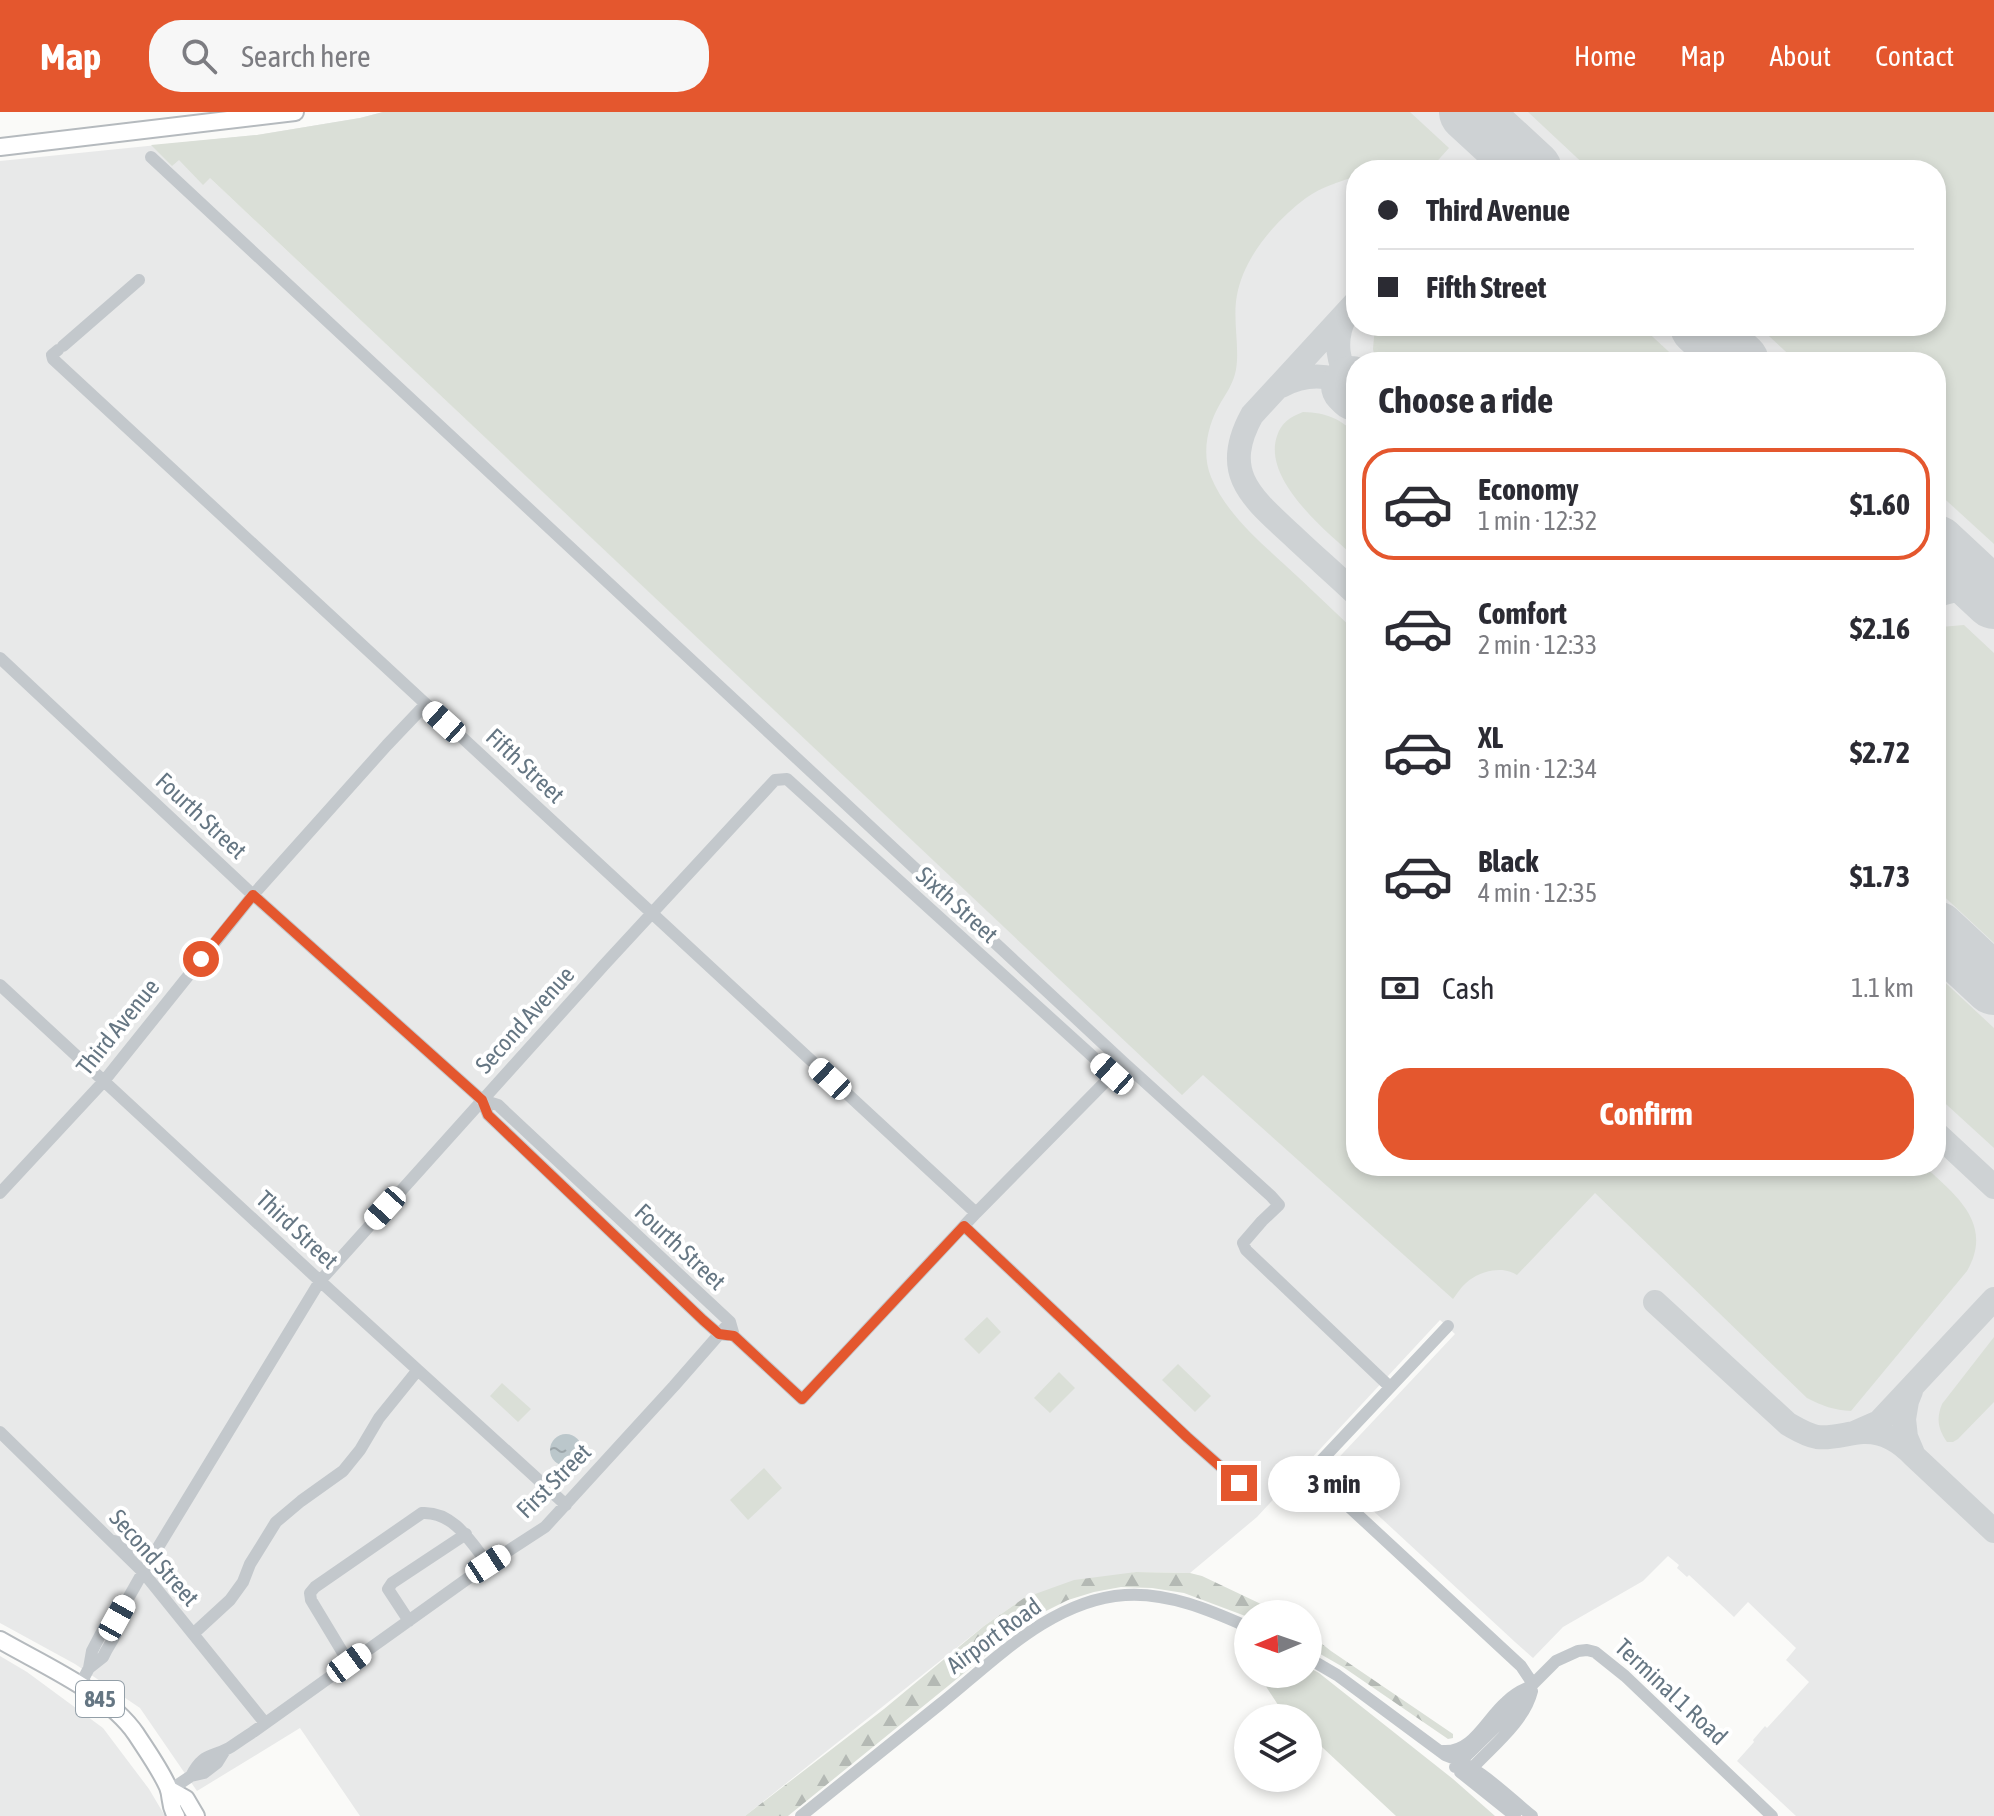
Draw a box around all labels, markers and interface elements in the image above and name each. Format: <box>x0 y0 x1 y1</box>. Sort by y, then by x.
search box <box>149 20 709 92</box>
icon: search <box>177 34 221 78</box>
text: Map <box>40 35 101 78</box>
text: Search here <box>241 39 371 73</box>
text: Home <box>1574 40 1636 72</box>
text: Map <box>1680 40 1725 72</box>
text: About <box>1769 40 1831 72</box>
text: Contact <box>1875 40 1954 72</box>
text: Third Avenue <box>1426 193 1570 227</box>
text: Fifth Street <box>1426 270 1546 304</box>
text: Choose a ride <box>1378 379 1553 421</box>
icon: car <box>1382 468 1454 540</box>
text: Economy <box>1478 472 1579 506</box>
text: $1.60 <box>1850 487 1910 521</box>
text: 1 min · 12:32 <box>1478 506 1597 536</box>
icon: car <box>1382 592 1454 664</box>
text: Comfort <box>1478 596 1567 630</box>
text: $2.16 <box>1850 611 1910 645</box>
text: 2 min · 12:33 <box>1478 630 1597 660</box>
car <box>418 697 470 747</box>
icon: car <box>1382 716 1454 788</box>
text: XL <box>1478 720 1503 754</box>
street label: Fifth Street <box>481 723 570 808</box>
text: $2.72 <box>1850 735 1910 769</box>
text: 3 min · 12:34 <box>1478 754 1597 784</box>
street label: Fourth Street <box>151 767 252 864</box>
icon: car <box>1382 840 1454 912</box>
text: Black <box>1478 844 1538 878</box>
text: $1.73 <box>1850 859 1910 893</box>
street label: Sixth Street <box>911 861 1004 948</box>
text: 4 min · 12:35 <box>1478 878 1597 908</box>
route start <box>183 941 219 977</box>
street label: Second Avenue <box>470 961 579 1078</box>
icon: cash <box>1378 966 1422 1010</box>
text: Cash <box>1442 971 1495 1005</box>
street label: Third Avenue <box>71 973 164 1080</box>
text: 1.1 km <box>1851 973 1914 1003</box>
car <box>1086 1049 1138 1099</box>
car <box>804 1054 856 1104</box>
button: Confirm <box>1378 1068 1914 1160</box>
car <box>360 1182 410 1234</box>
street label: Third Street <box>251 1185 344 1274</box>
street label: Fourth Street <box>630 1198 731 1295</box>
street label: First Street <box>511 1438 596 1523</box>
callout: 3 min <box>1267 1455 1399 1511</box>
route end <box>1221 1465 1257 1501</box>
text: 3 min <box>1307 1469 1361 1499</box>
street label: Second Street <box>104 1504 205 1611</box>
car <box>461 1541 515 1587</box>
car <box>95 1591 139 1645</box>
street label: Airport Road <box>941 1592 1046 1679</box>
north arrow <box>1234 1600 1322 1688</box>
map controls <box>1234 1600 1322 1792</box>
street label: Terminal 1 Road <box>1610 1633 1733 1750</box>
car <box>323 1639 375 1687</box>
road number: 845 <box>76 1681 124 1717</box>
button: layers <box>1234 1704 1322 1792</box>

